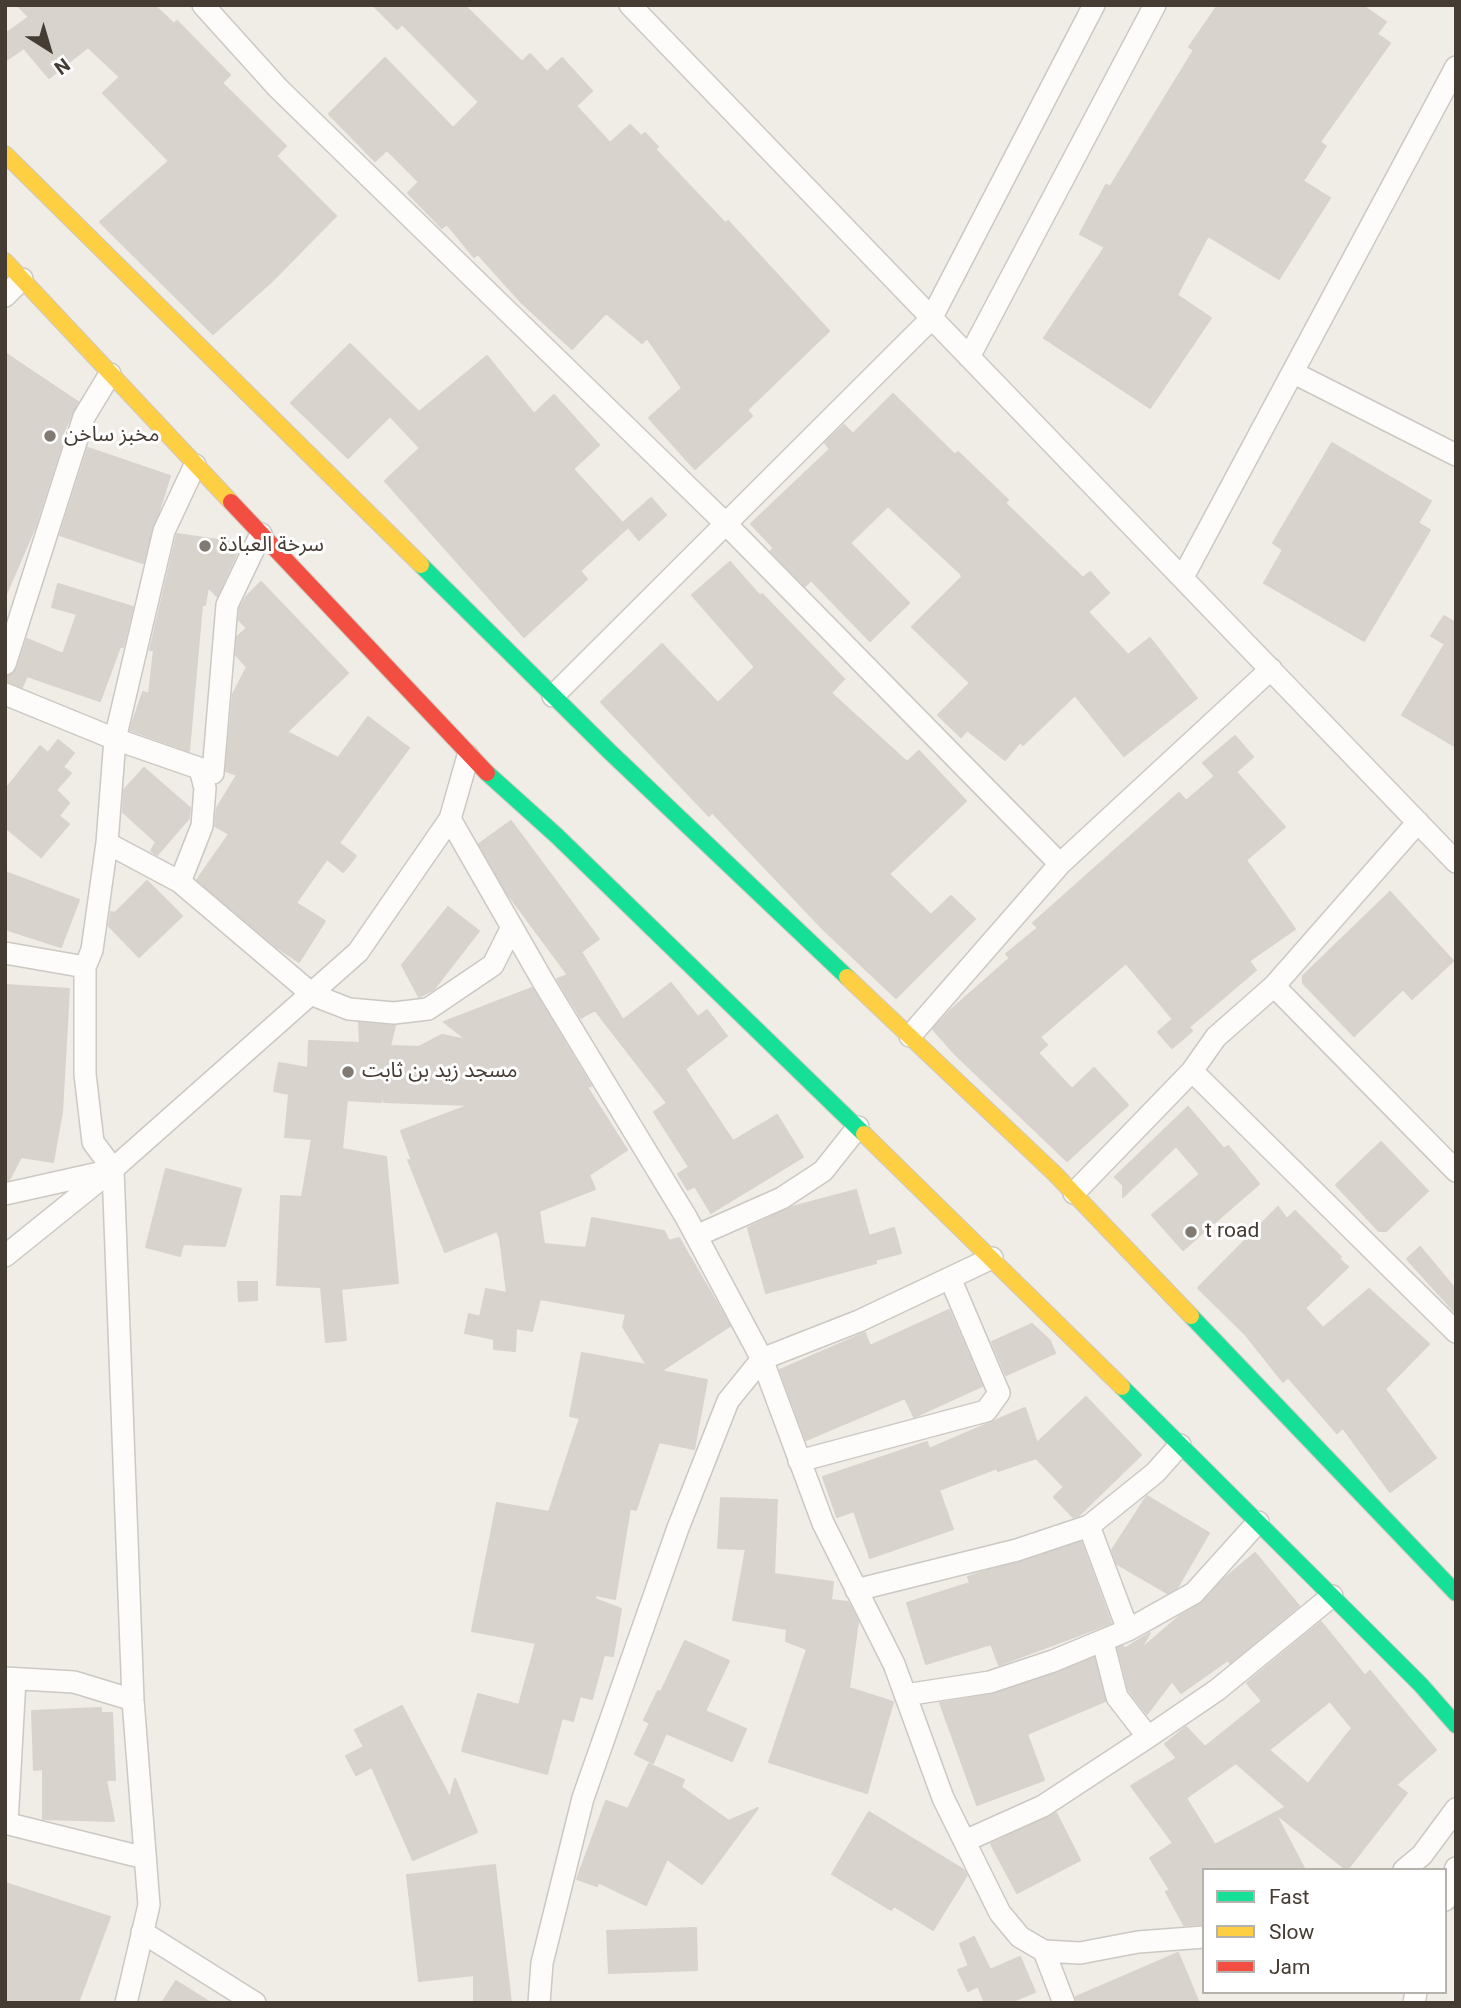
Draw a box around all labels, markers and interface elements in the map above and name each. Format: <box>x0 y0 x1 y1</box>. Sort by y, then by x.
north arrow <box>14 14 84 84</box>
text: N <box>50 53 74 79</box>
place label: مخبز ساخن <box>64 423 159 449</box>
marker: مخبز ساخن <box>42 428 58 444</box>
place label: سرخة العبادة <box>219 533 324 559</box>
marker: سرخة العبادة <box>197 538 213 554</box>
place label: مسجد زيد بن ثابت <box>362 1059 518 1085</box>
marker: مسجد زيد بن ثابت <box>340 1064 356 1080</box>
place label: t road <box>1205 1219 1259 1245</box>
marker: t road <box>1183 1224 1199 1240</box>
legend <box>1202 1868 1447 1994</box>
text: Fast <box>1269 1885 1309 1909</box>
text: Slow <box>1269 1920 1314 1944</box>
text: Jam <box>1269 1955 1310 1979</box>

